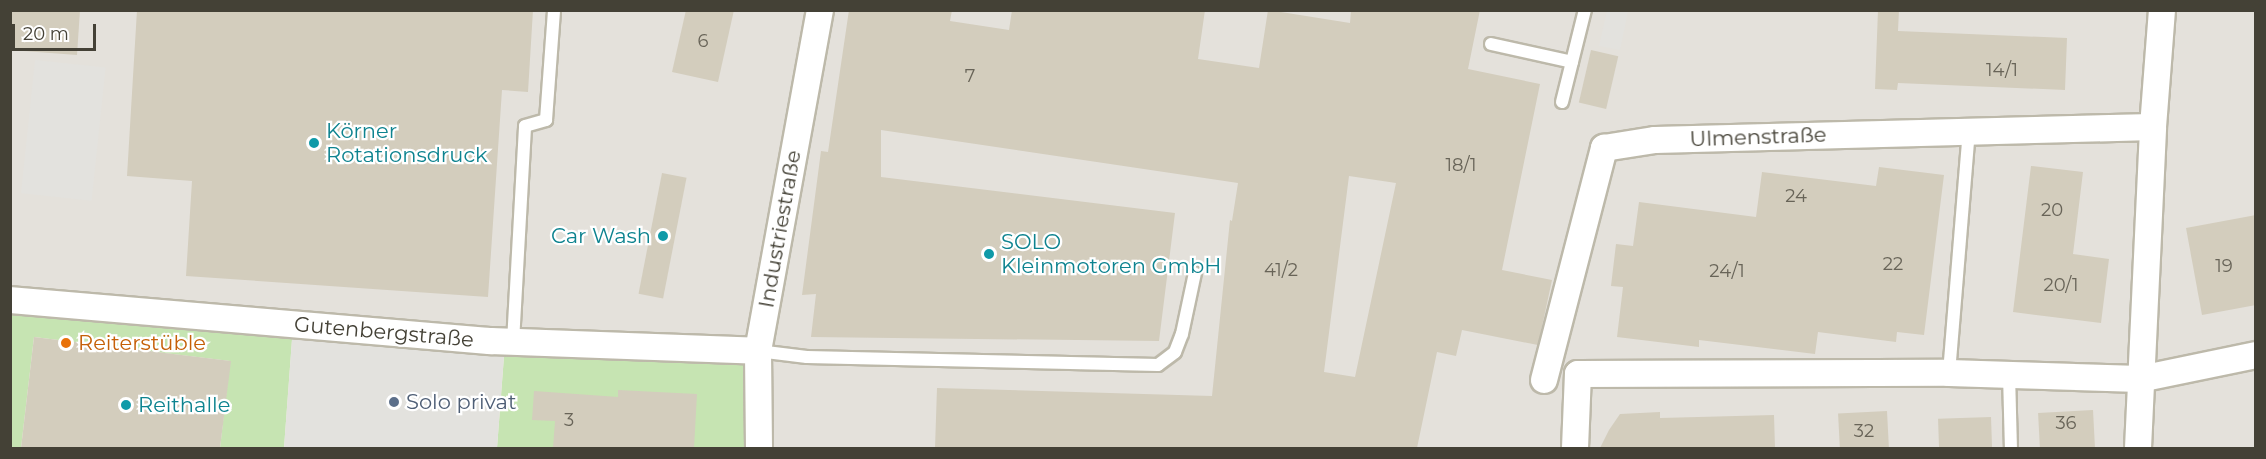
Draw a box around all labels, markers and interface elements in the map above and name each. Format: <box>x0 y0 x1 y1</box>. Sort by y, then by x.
scale bar <box>15 12 99 50</box>
text: 20 m <box>23 23 69 45</box>
house number: 6 <box>698 30 708 52</box>
house number: 14/1 <box>1986 59 2018 81</box>
house number: 7 <box>965 65 975 87</box>
place label: Körner Rotationsdruck <box>326 118 488 168</box>
street label: Ulmenstraße <box>1689 122 1827 152</box>
marker: Körner Rotationsdruck <box>307 136 321 150</box>
street label: Industriestraße <box>754 148 806 310</box>
house number: 18/1 <box>1445 154 1477 176</box>
house number: 24 <box>1785 185 1807 207</box>
house number: 20 <box>2041 199 2063 221</box>
place label: Car Wash <box>551 223 651 249</box>
marker: Car Wash <box>656 229 670 243</box>
place label: SOLO Kleinmotoren GmbH <box>1001 229 1221 279</box>
marker: SOLO Kleinmotoren GmbH <box>982 247 996 261</box>
house number: 22 <box>1883 253 1903 275</box>
house number: 19 <box>2215 255 2233 277</box>
house number: 41/2 <box>1264 259 1298 281</box>
house number: 24/1 <box>1709 260 1745 282</box>
house number: 20/1 <box>2044 274 2078 296</box>
street label: Gutenbergstraße <box>293 312 475 352</box>
place label: Reiterstüble <box>78 330 206 356</box>
marker: Reiterstüble <box>59 336 73 350</box>
place label: Solo privat <box>406 389 516 415</box>
place label: Reithalle <box>138 392 230 418</box>
marker: Solo privat <box>387 395 401 409</box>
marker: Reithalle <box>119 398 133 412</box>
house number: 3 <box>564 409 574 431</box>
house number: 36 <box>2055 412 2077 434</box>
house number: 32 <box>1854 420 1874 442</box>

